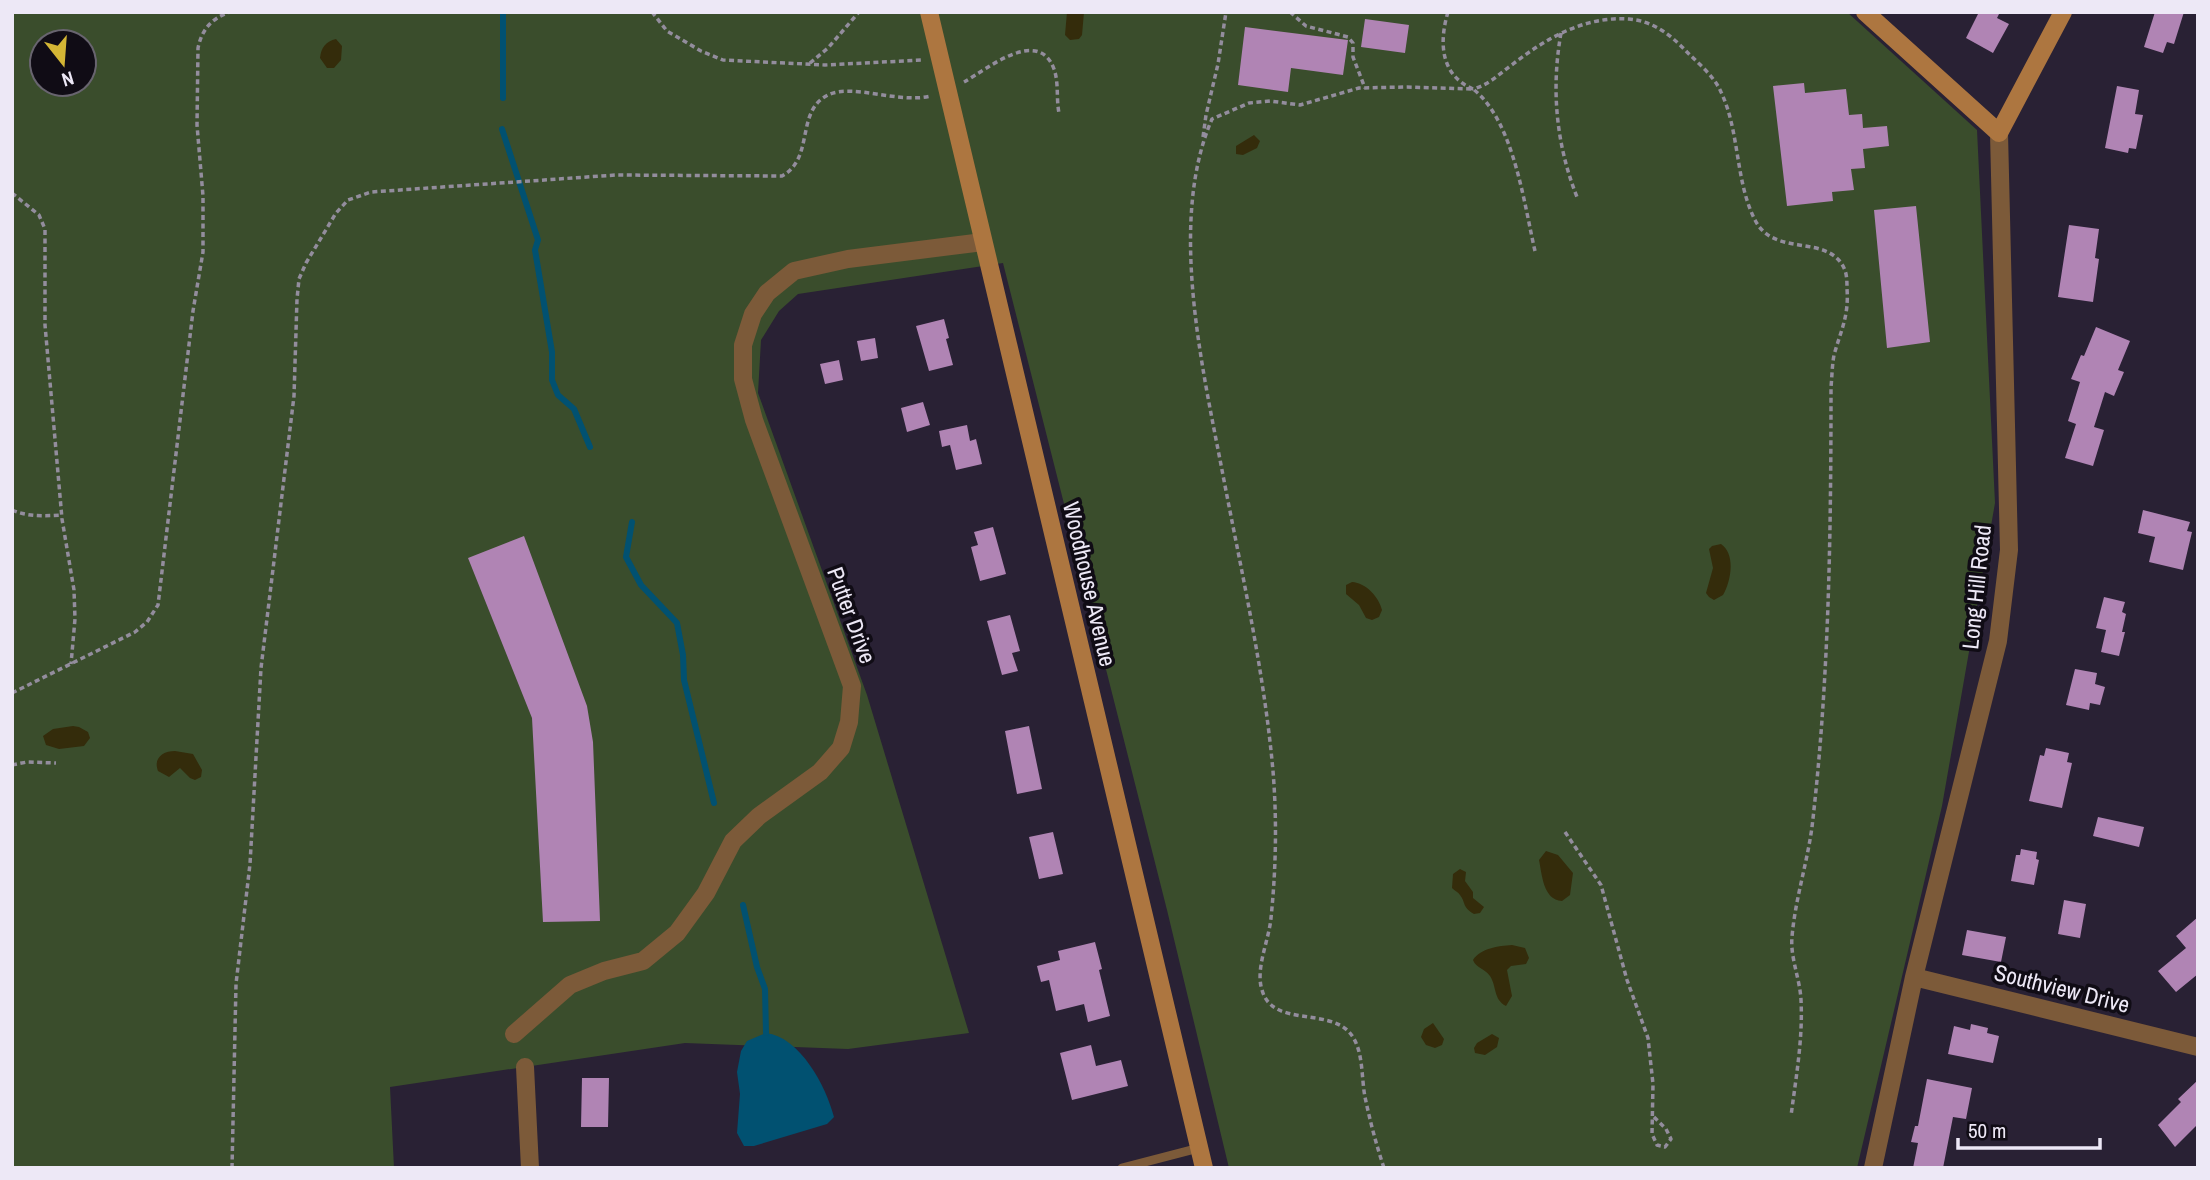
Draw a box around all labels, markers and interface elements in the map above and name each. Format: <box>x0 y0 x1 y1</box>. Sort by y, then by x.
north arrow <box>28 28 98 98</box>
text: N <box>59 65 77 93</box>
street label: Woodhouse Avenue <box>1056 499 1124 669</box>
street label: Long Hill Road <box>1954 523 1998 651</box>
street label: Putter Drive <box>820 562 884 668</box>
street label: Southview Drive <box>1991 956 2133 1020</box>
scale bar <box>1958 1106 2100 1150</box>
text: 50 m <box>1968 1116 2006 1145</box>

